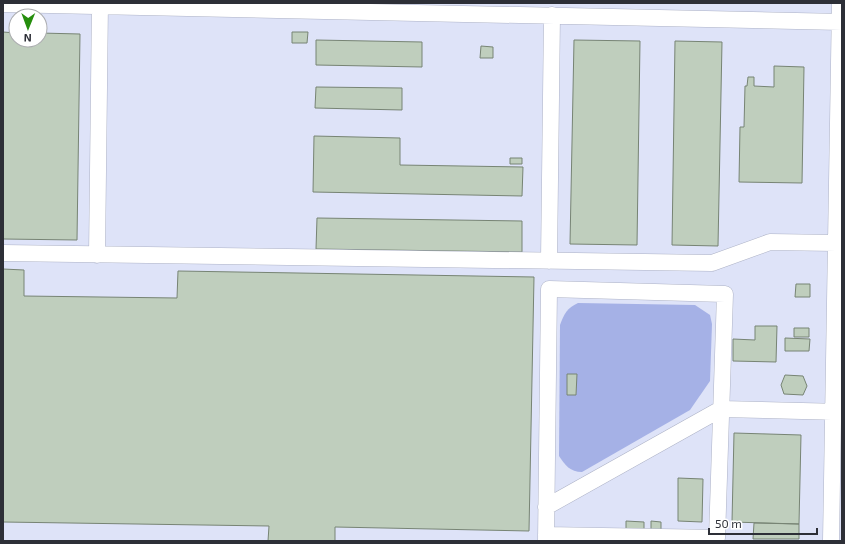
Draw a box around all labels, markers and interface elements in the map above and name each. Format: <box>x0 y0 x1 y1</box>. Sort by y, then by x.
north arrow <box>8 8 48 48</box>
text: N <box>24 32 32 45</box>
scale bar <box>709 510 817 536</box>
text: 50 m <box>715 516 742 530</box>

